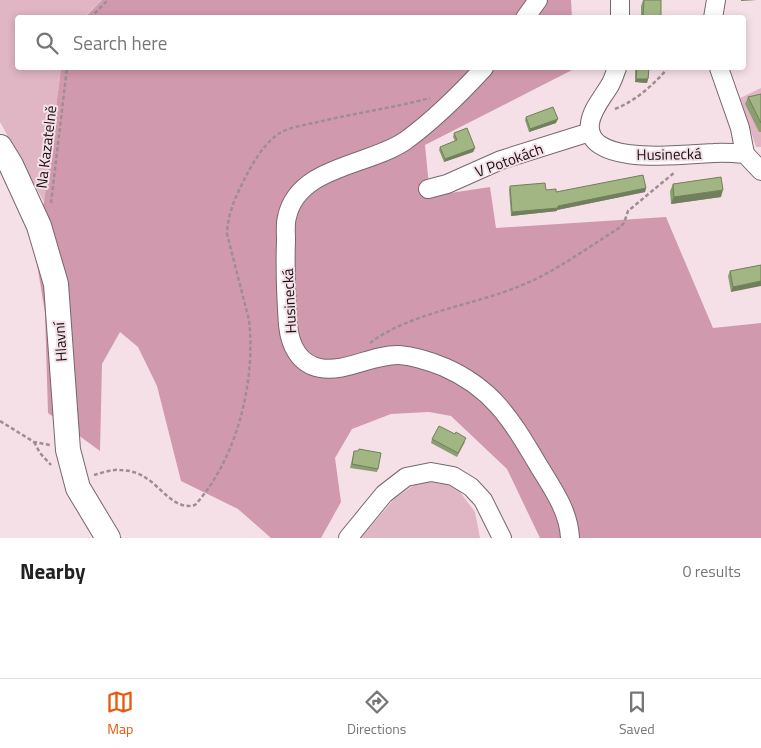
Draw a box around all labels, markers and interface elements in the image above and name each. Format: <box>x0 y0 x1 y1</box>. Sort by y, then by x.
search box <box>15 15 746 70</box>
text: Search here <box>73 28 167 57</box>
icon: search <box>33 29 61 57</box>
street label: Na Kazatelně <box>30 104 62 190</box>
street label: V Potokách <box>472 137 546 183</box>
street label: Husinecká <box>636 142 702 166</box>
street label: Husinecká <box>276 267 302 334</box>
street label: Hlavní <box>47 320 73 363</box>
text: Nearby <box>20 555 85 587</box>
text: 0 results <box>682 559 741 583</box>
tab: Map <box>106 688 134 739</box>
tab: Directions <box>347 688 406 739</box>
tab: Saved <box>619 688 655 739</box>

